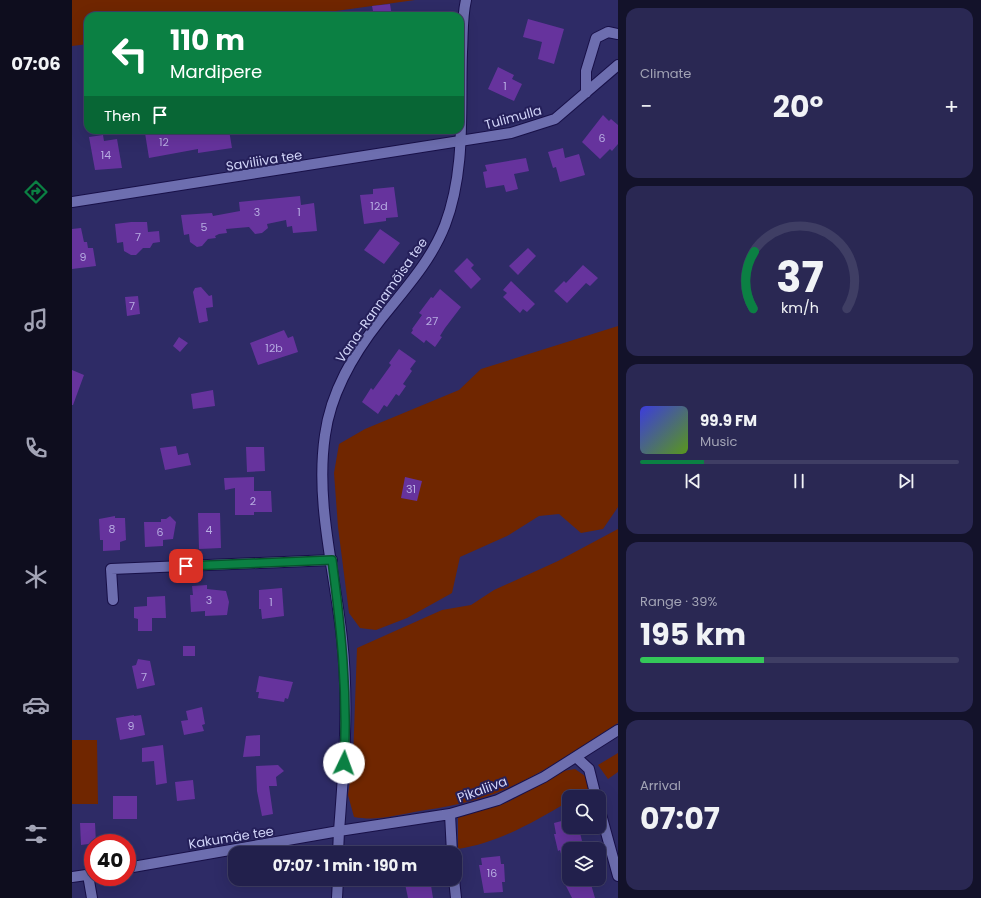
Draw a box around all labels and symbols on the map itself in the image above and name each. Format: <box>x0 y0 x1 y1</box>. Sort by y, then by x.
house number: 1 <box>503 78 507 94</box>
street label: Tulimulla <box>482 101 544 134</box>
house number: 6 <box>599 130 606 146</box>
house number: 12 <box>159 134 169 150</box>
street label: Saviliiva tee <box>225 145 304 176</box>
house number: 14 <box>101 147 111 163</box>
house number: 12d <box>370 198 388 214</box>
house number: 3 <box>254 204 260 220</box>
house number: 1 <box>297 204 301 220</box>
house number: 5 <box>201 219 208 235</box>
house number: 7 <box>135 229 141 245</box>
street label: Vana-Rannamõisa tee <box>331 234 432 367</box>
house number: 9 <box>80 249 87 265</box>
house number: 7 <box>129 298 135 314</box>
house number: 27 <box>426 313 438 329</box>
house number: 12b <box>265 340 283 356</box>
house number: 31 <box>406 481 416 497</box>
house number: 2 <box>250 493 256 509</box>
house number: 8 <box>109 521 116 537</box>
house number: 4 <box>206 522 213 538</box>
house number: 6 <box>157 524 164 540</box>
pin <box>169 549 203 583</box>
house number: 3 <box>206 592 212 608</box>
house number: 1 <box>269 594 273 610</box>
house number: 7 <box>141 669 147 685</box>
house number: 9 <box>128 718 135 734</box>
position arrow <box>323 742 365 784</box>
street label: Pikaliiva <box>455 772 510 807</box>
street label: Kakumäe tee <box>187 821 275 854</box>
speed limit sign: 40 <box>84 834 136 886</box>
house number: 16 <box>487 865 497 881</box>

